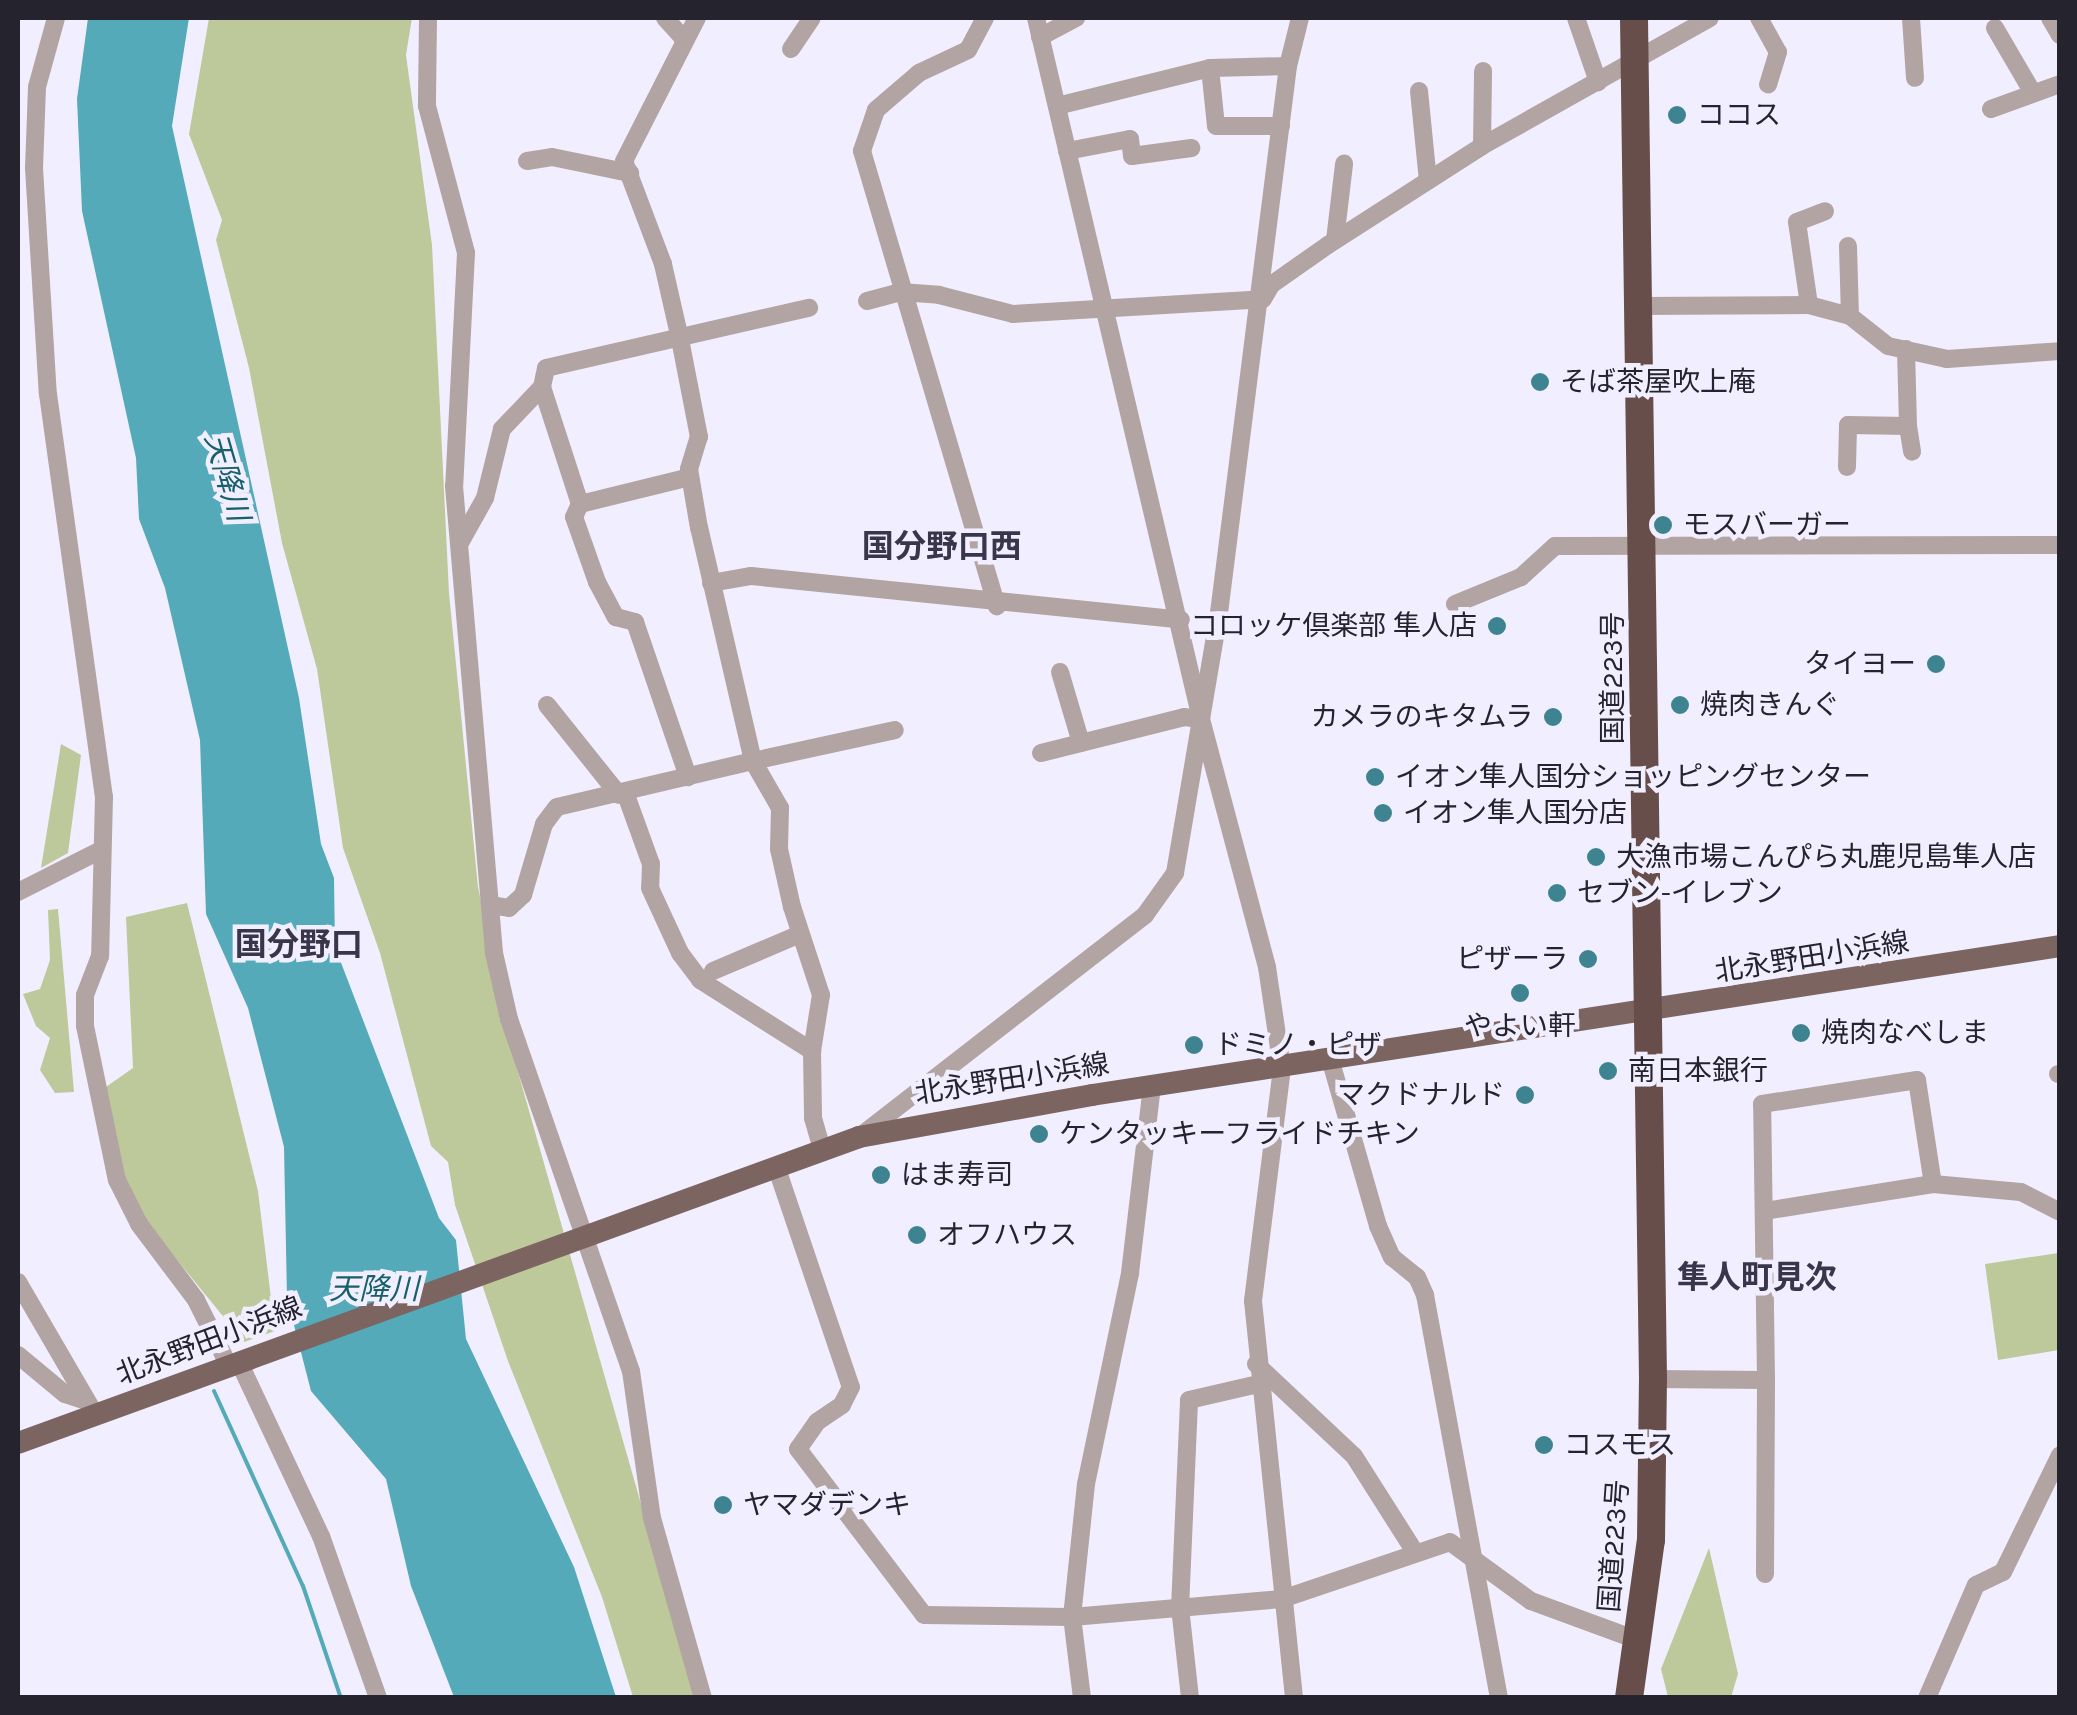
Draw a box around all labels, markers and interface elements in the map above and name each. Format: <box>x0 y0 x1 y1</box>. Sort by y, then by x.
place label: ココス <box>1697 98 1781 132</box>
marker: ココス <box>1666 104 1688 126</box>
place label: そば茶屋吹上庵 <box>1560 365 1756 399</box>
marker: そば茶屋吹上庵 <box>1529 371 1551 393</box>
water label: 天降川 <box>197 429 257 525</box>
place label: モスバーガー <box>1683 508 1851 542</box>
marker: モスバーガー <box>1652 514 1674 536</box>
district label: 国分野口西 <box>862 528 1022 566</box>
place label: コロッケ倶楽部 隼人店 <box>1190 609 1477 643</box>
street label: 国道223号 <box>1596 612 1630 744</box>
marker: コロッケ倶楽部 隼人店 <box>1486 615 1508 637</box>
place label: タイヨー <box>1804 647 1916 681</box>
marker: タイヨー <box>1925 653 1947 675</box>
place label: 焼肉きんぐ <box>1700 688 1840 722</box>
marker: 焼肉きんぐ <box>1669 694 1691 716</box>
place label: カメラのキタムラ <box>1309 700 1533 734</box>
marker: カメラのキタムラ <box>1542 706 1564 728</box>
place label: イオン隼人国分ショッピングセンター <box>1395 760 1871 794</box>
marker: イオン隼人国分ショッピングセンター <box>1364 766 1386 788</box>
place label: イオン隼人国分店 <box>1403 796 1627 830</box>
marker: イオン隼人国分店 <box>1372 802 1394 824</box>
place label: 大漁市場こんぴら丸鹿児島隼人店 <box>1616 840 2036 874</box>
marker: 大漁市場こんぴら丸鹿児島隼人店 <box>1585 846 1607 868</box>
place label: セブン-イレブン <box>1577 876 1783 910</box>
marker: セブン-イレブン <box>1546 882 1568 904</box>
street label: 北永野田小浜線 <box>1713 925 1911 989</box>
district label: 国分野口 <box>235 926 363 964</box>
place label: ピザーラ <box>1456 942 1568 976</box>
marker: ピザーラ <box>1577 948 1599 970</box>
marker: やよい軒 <box>1509 982 1531 1004</box>
place label: やよい軒 <box>1464 1009 1576 1043</box>
place label: 焼肉なべしま <box>1821 1016 1989 1050</box>
marker: 焼肉なべしま <box>1790 1022 1812 1044</box>
place label: ドミノ・ピザ <box>1214 1028 1382 1062</box>
marker: ドミノ・ピザ <box>1183 1034 1205 1056</box>
street label: 北永野田小浜線 <box>913 1047 1111 1111</box>
place label: 南日本銀行 <box>1628 1054 1768 1088</box>
marker: 南日本銀行 <box>1597 1060 1619 1082</box>
place label: マクドナルド <box>1337 1078 1505 1112</box>
marker: マクドナルド <box>1514 1084 1536 1106</box>
place label: ケンタッキーフライドチキン <box>1059 1117 1423 1151</box>
marker: ケンタッキーフライドチキン <box>1028 1123 1050 1145</box>
place label: はま寿司 <box>901 1158 1013 1192</box>
marker: はま寿司 <box>870 1164 892 1186</box>
place label: オフハウス <box>937 1218 1077 1252</box>
marker: オフハウス <box>906 1224 928 1246</box>
district label: 隼人町見次 <box>1677 1259 1837 1297</box>
water label: 天降川 <box>329 1271 419 1307</box>
street label: 北永野田小浜線 <box>111 1290 307 1392</box>
place label: コスモス <box>1564 1428 1676 1462</box>
marker: コスモス <box>1533 1434 1555 1456</box>
street label: 国道223号 <box>1593 1478 1635 1614</box>
place label: ヤマダデンキ <box>743 1488 911 1522</box>
marker: ヤマダデンキ <box>712 1494 734 1516</box>

